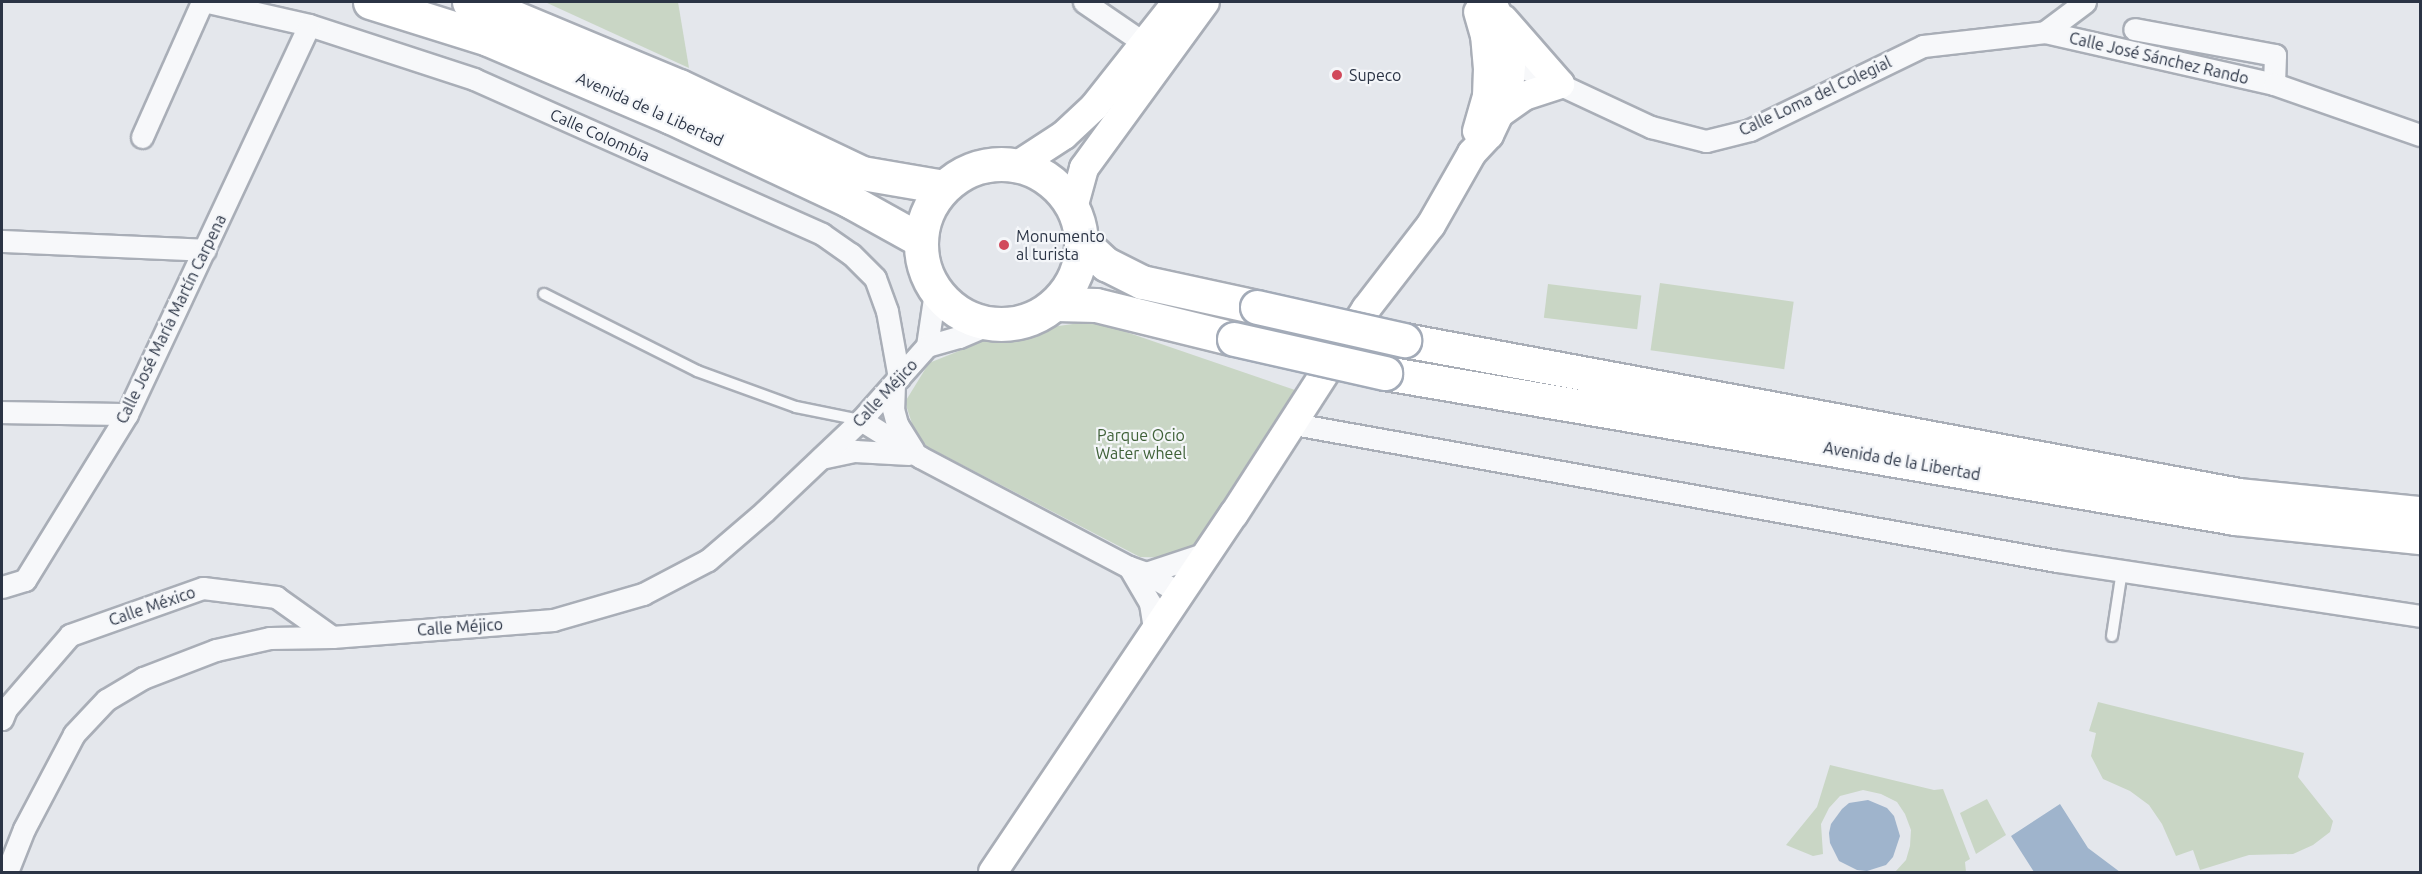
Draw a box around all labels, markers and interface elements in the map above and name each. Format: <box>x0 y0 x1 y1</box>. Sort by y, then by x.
street label: Calle José Sánchez Rando <box>2067 28 2251 88</box>
street label: Calle Loma del Colegial <box>1736 52 1894 140</box>
place label: Supeco <box>1349 65 1401 85</box>
street label: Avenida de la Libertad <box>573 68 727 150</box>
marker: Supeco <box>1330 68 1344 82</box>
street label: Calle Colombia <box>547 104 653 166</box>
street label: Calle José María Martín Carpena <box>112 211 230 427</box>
place label: Monumento al turista <box>1016 226 1105 264</box>
marker: Monumento al turista <box>997 238 1011 252</box>
street label: Calle Méjico <box>849 355 921 431</box>
park label: Parque Ocio Water wheel <box>1096 425 1186 463</box>
street label: Avenida de la Libertad <box>1822 438 1982 484</box>
street label: Calle México <box>106 582 198 630</box>
street label: Calle Méjico <box>416 614 504 640</box>

